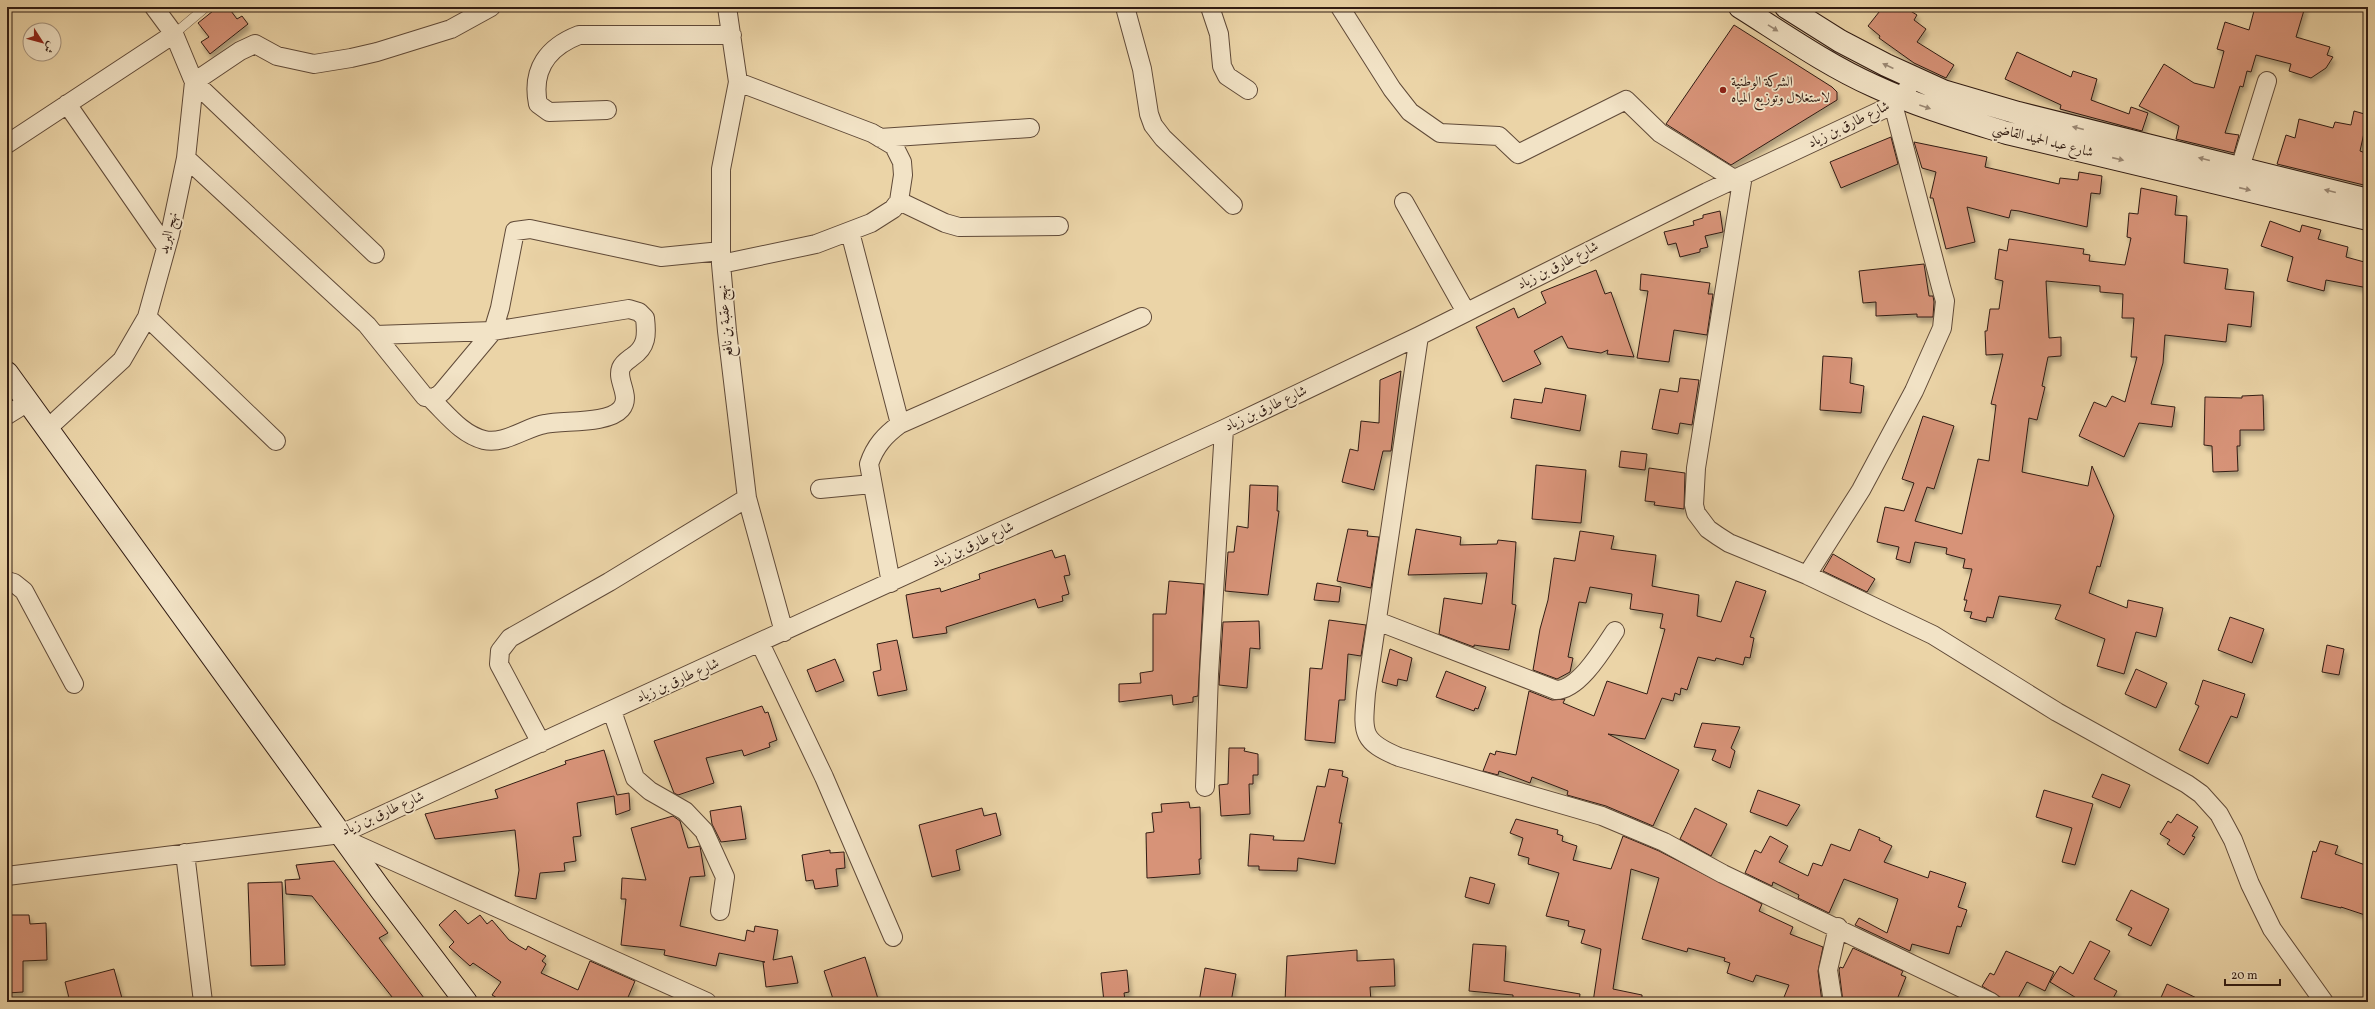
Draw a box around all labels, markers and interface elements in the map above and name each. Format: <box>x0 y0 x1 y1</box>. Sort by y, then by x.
north arrow <box>22 22 62 62</box>
one-way arrow <box>1767 24 1779 31</box>
text: ش <box>40 38 58 56</box>
one-way arrow <box>1883 63 1894 69</box>
place label: الشركة الوطنية لاستغلال وتوزيع المياه <box>1731 73 1830 111</box>
marker: الشركة الوطنية لاستغلال وتوزيع المياه <box>1718 85 1728 95</box>
street label: شارع طارق بن زياد <box>1805 97 1894 154</box>
one-way arrow <box>1920 104 1932 110</box>
street label: شارع عبد الحميد القاضي <box>1990 119 2095 166</box>
one-way arrow <box>2072 124 2084 130</box>
one-way arrow <box>2198 156 2210 162</box>
one-way arrow <box>2112 157 2124 163</box>
one-way arrow <box>2238 187 2251 193</box>
one-way arrow <box>2324 187 2336 193</box>
street label: نهج البريد <box>155 210 185 256</box>
street label: شارع طارق بن زياد <box>1514 237 1602 296</box>
street label: نهج عقبة بن نافع <box>713 284 742 358</box>
street label: شارع طارق بن زياد <box>1222 382 1311 437</box>
street label: شارع طارق بن زياد <box>929 518 1018 573</box>
street label: شارع طارق بن زياد <box>633 654 723 709</box>
street label: شارع طارق بن زياد <box>338 787 428 842</box>
scale bar <box>2225 961 2280 987</box>
text: 20 m <box>2231 968 2258 984</box>

